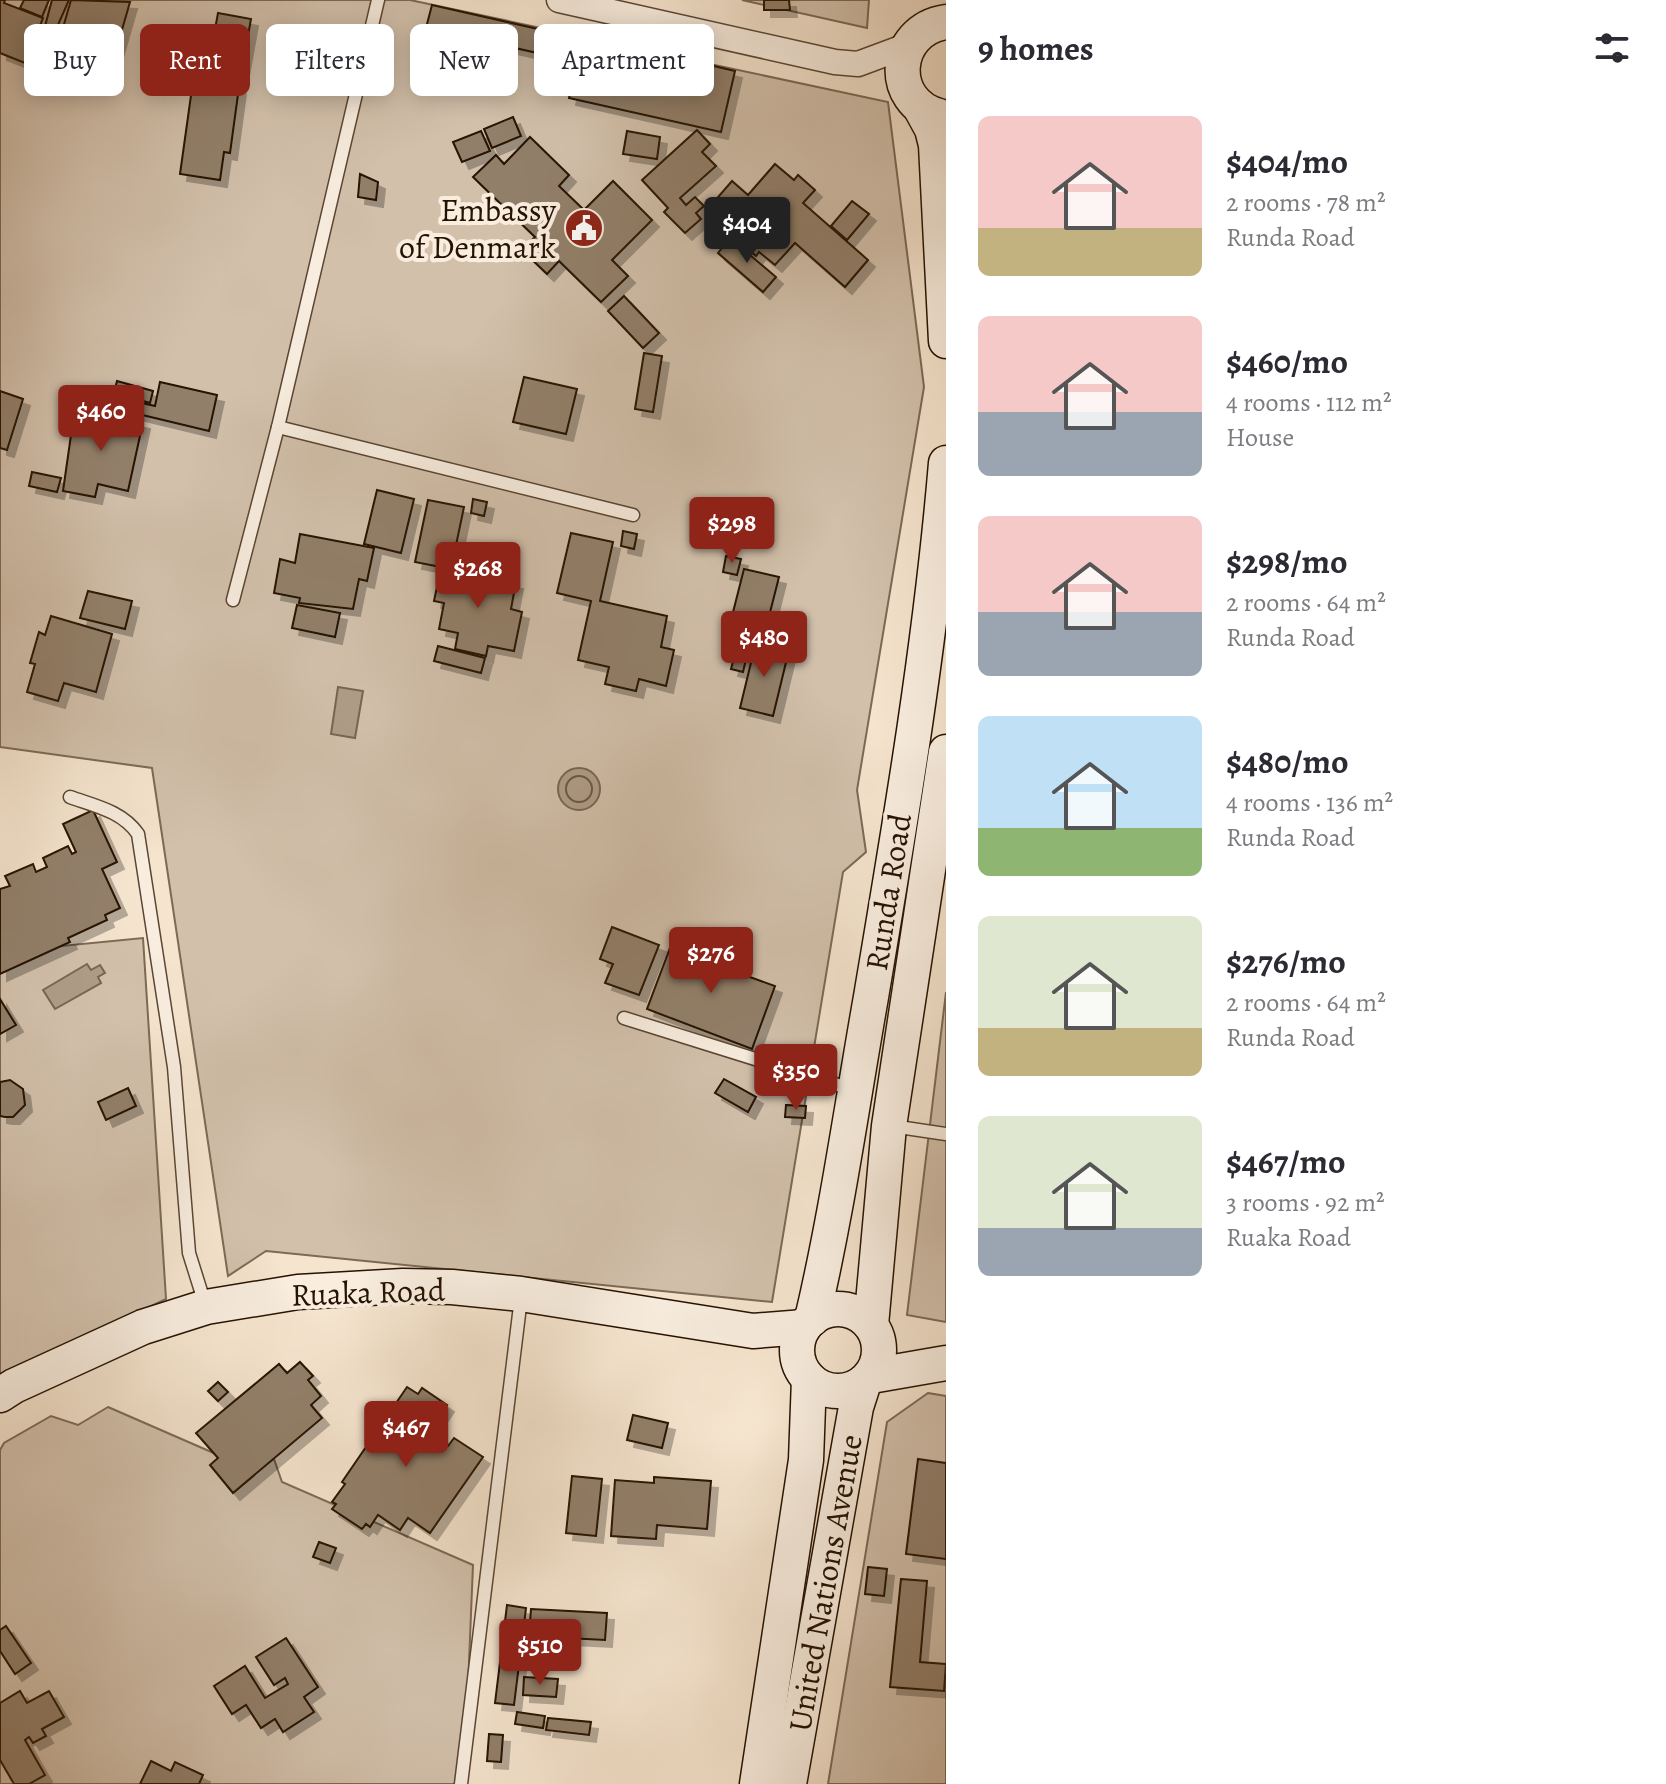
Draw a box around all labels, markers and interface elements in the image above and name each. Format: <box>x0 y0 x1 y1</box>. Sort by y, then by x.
chip: Buy <box>24 24 124 96</box>
chip: Rent <box>140 24 250 96</box>
chip: Filters <box>266 24 394 96</box>
chip: New <box>410 24 518 96</box>
chip: Apartment <box>534 24 714 96</box>
text: 9 homes <box>978 25 1094 72</box>
icon: filters <box>1590 26 1634 70</box>
text: $404/mo <box>1226 138 1348 185</box>
icon: home <box>1042 148 1138 244</box>
text: 2 rooms · 78 m² <box>1226 185 1385 220</box>
place label: Embassy of Denmark <box>399 188 557 269</box>
pin: $404 <box>700 197 794 265</box>
text: $404 <box>722 205 772 240</box>
public building icon: Embassy of Denmark <box>563 207 605 249</box>
text: Runda Road <box>1226 220 1355 255</box>
text: $460/mo <box>1226 338 1348 385</box>
icon: home <box>1042 348 1138 444</box>
pin: $460 <box>54 385 148 453</box>
text: 4 rooms · 112 m² <box>1226 385 1392 420</box>
text: $460 <box>76 393 126 428</box>
text: House <box>1226 420 1294 455</box>
pin: $298 <box>685 497 779 565</box>
text: $298 <box>707 505 757 540</box>
text: $298/mo <box>1226 538 1348 585</box>
pin: $268 <box>431 542 525 610</box>
icon: home <box>1042 548 1138 644</box>
text: $268 <box>453 550 503 585</box>
text: 2 rooms · 64 m² <box>1226 585 1386 620</box>
pin: $480 <box>717 611 811 679</box>
text: $480 <box>739 619 789 654</box>
text: Runda Road <box>1226 620 1355 655</box>
text: $480/mo <box>1226 738 1348 785</box>
icon: home <box>1042 748 1138 844</box>
text: 4 rooms · 136 m² <box>1226 785 1393 820</box>
street label: Runda Road <box>854 809 922 974</box>
text: Runda Road <box>1226 820 1355 855</box>
pin: $276 <box>664 927 758 995</box>
text: $276 <box>687 935 735 970</box>
text: $276/mo <box>1226 938 1346 985</box>
icon: home <box>1042 948 1138 1044</box>
text: 2 rooms · 64 m² <box>1226 985 1386 1020</box>
text: Runda Road <box>1226 1020 1355 1055</box>
pin: $350 <box>749 1044 843 1112</box>
text: $350 <box>772 1052 820 1087</box>
text: $467/mo <box>1226 1138 1345 1185</box>
icon: home <box>1042 1148 1138 1244</box>
text: 3 rooms · 92 m² <box>1226 1185 1385 1220</box>
text: Ruaka Road <box>1226 1220 1351 1255</box>
street label: Ruaka Road <box>290 1267 447 1317</box>
pin: $467 <box>359 1401 453 1469</box>
text: $467 <box>382 1409 430 1444</box>
street label: United Nations Avenue <box>777 1431 873 1735</box>
pin: $510 <box>493 1619 587 1687</box>
text: $510 <box>517 1627 563 1662</box>

